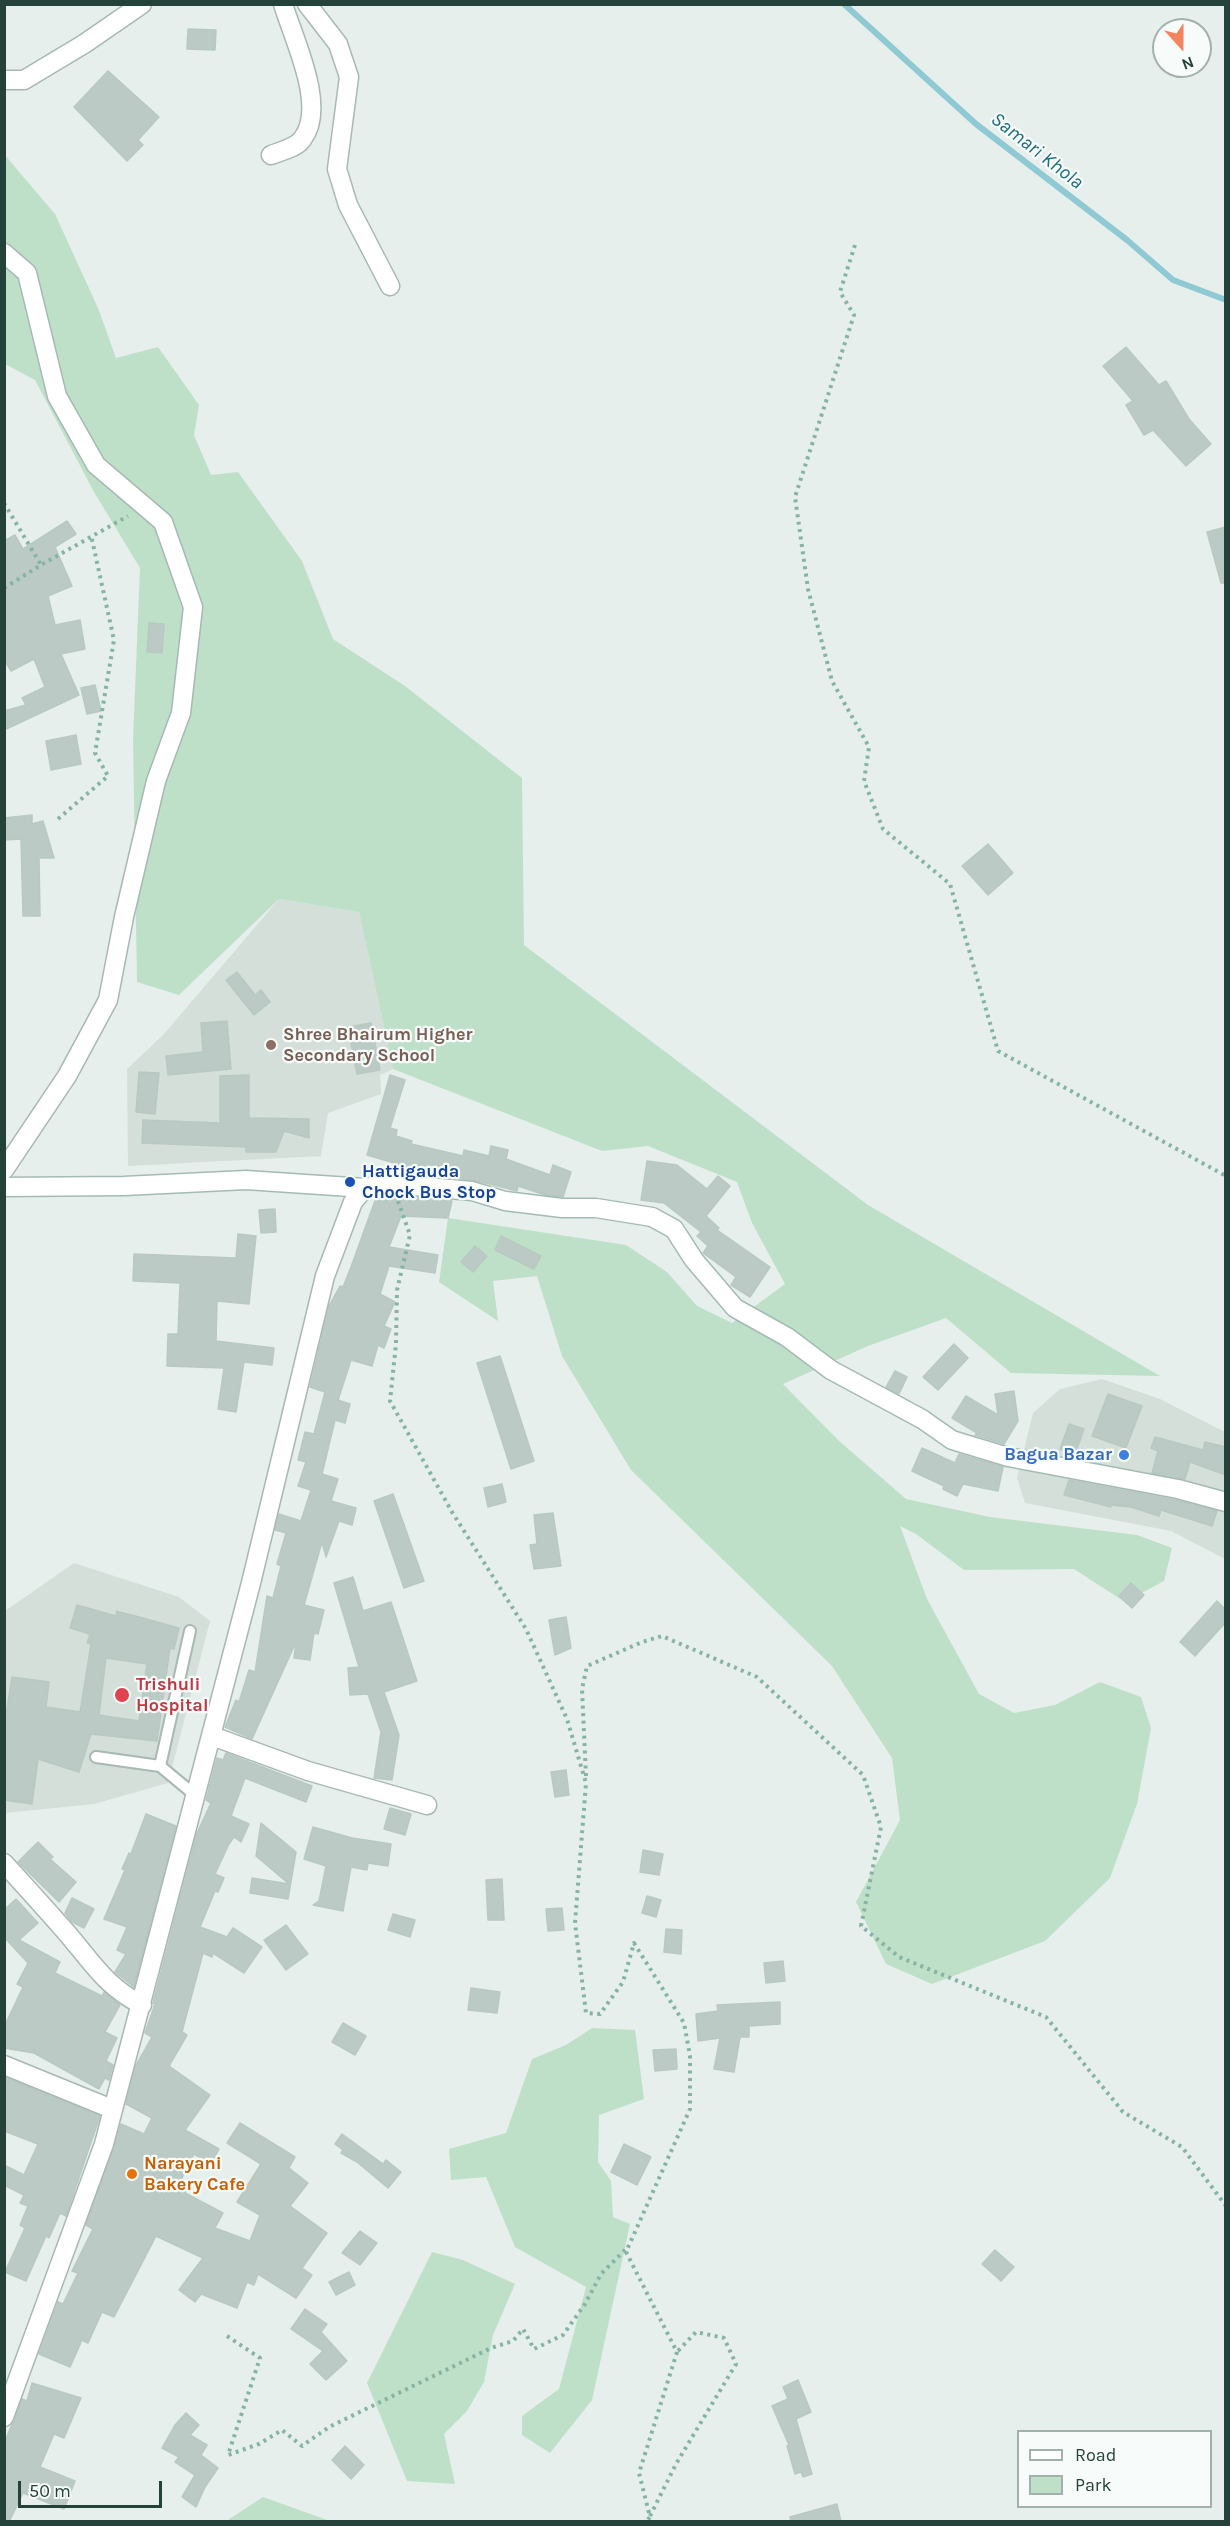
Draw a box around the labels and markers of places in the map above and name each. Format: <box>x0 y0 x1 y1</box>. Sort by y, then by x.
place label: Shree Bhairum Higher Secondary School <box>283 1024 473 1066</box>
marker: Shree Bhairum Higher Secondary School <box>264 1038 278 1052</box>
place label: Hattigauda Chock Bus Stop <box>362 1161 496 1204</box>
marker: Hattigauda Chock Bus Stop <box>343 1175 357 1189</box>
place label: Bagua Bazar <box>1004 1444 1112 1466</box>
marker: Bagua Bazar <box>1117 1448 1131 1462</box>
place label: Trishuli Hospital <box>136 1674 208 1716</box>
marker: Trishuli Hospital <box>113 1686 131 1704</box>
place label: Narayani Bakery Cafe <box>144 2153 245 2196</box>
marker: Narayani Bakery Cafe <box>125 2167 139 2181</box>

